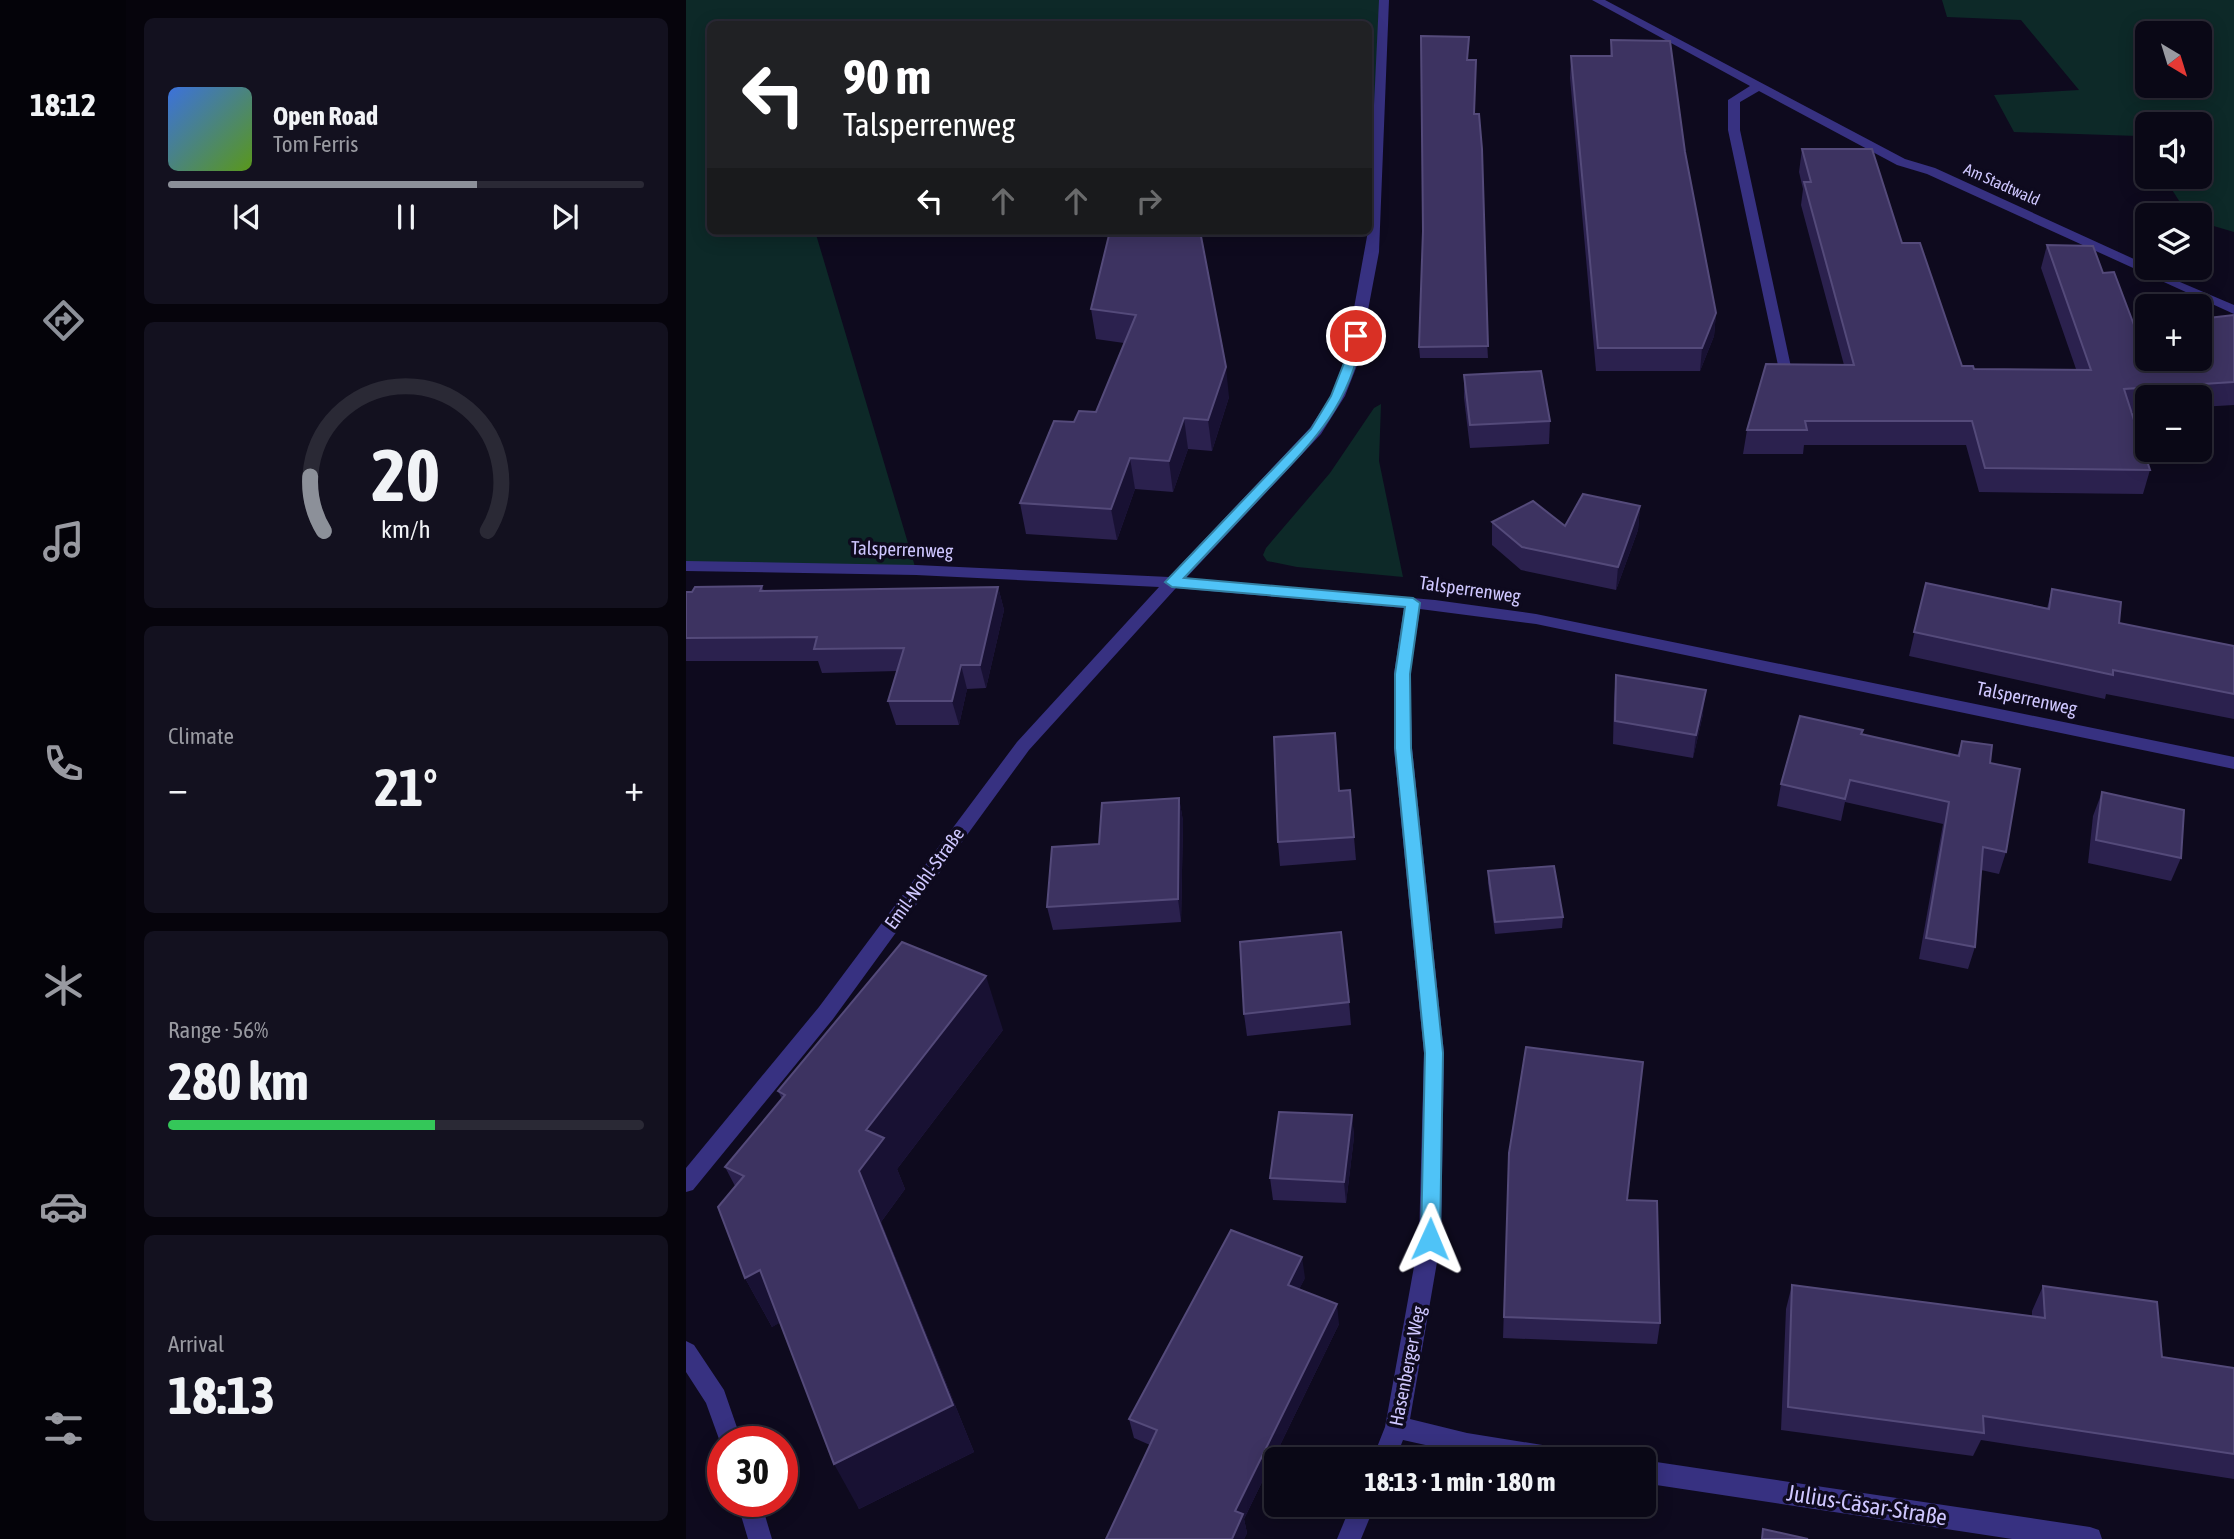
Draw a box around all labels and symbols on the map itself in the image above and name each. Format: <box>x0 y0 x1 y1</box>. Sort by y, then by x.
north arrow <box>2135 21 2212 98</box>
street label: Am Stadtwald <box>1961 159 2043 209</box>
pin <box>1326 306 1386 366</box>
street label: Talsperrenweg <box>851 536 954 562</box>
street label: Talsperrenweg <box>1418 571 1523 607</box>
street label: Talsperrenweg <box>1975 677 2080 720</box>
street label: Emil-Nohl-Straße <box>880 823 968 933</box>
position arrow <box>1393 1202 1467 1276</box>
street label: Hasenberger Weg <box>1385 1303 1430 1428</box>
speed limit sign: 30 <box>707 1426 798 1517</box>
street label: Julius-Cäsar-Straße <box>1785 1480 1949 1530</box>

